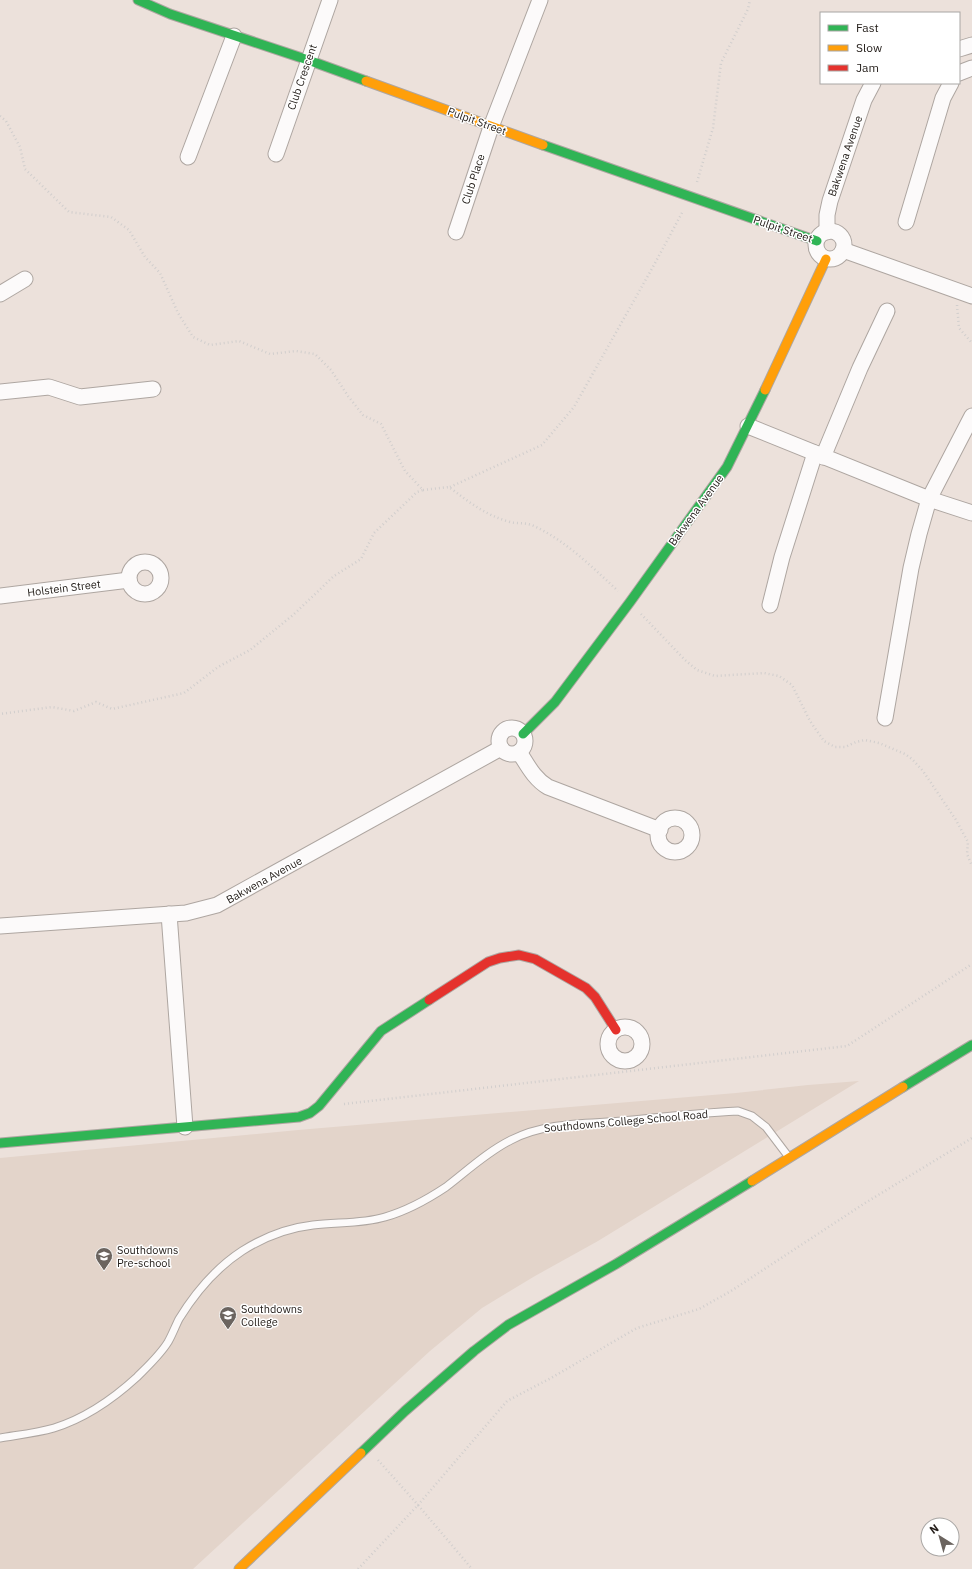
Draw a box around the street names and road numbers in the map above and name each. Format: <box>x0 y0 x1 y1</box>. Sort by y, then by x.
street label: Club Crescent <box>284 42 320 112</box>
street label: Pulpit Street <box>446 104 508 138</box>
street label: Bakwena Avenue <box>825 114 865 198</box>
street label: Club Place <box>458 152 488 206</box>
street label: Pulpit Street <box>752 212 815 246</box>
street label: Bakwena Avenue <box>665 472 727 548</box>
street label: Holstein Street <box>27 577 102 599</box>
street label: Bakwena Avenue <box>224 853 304 907</box>
street label: Southdowns College School Road <box>543 1107 709 1135</box>

